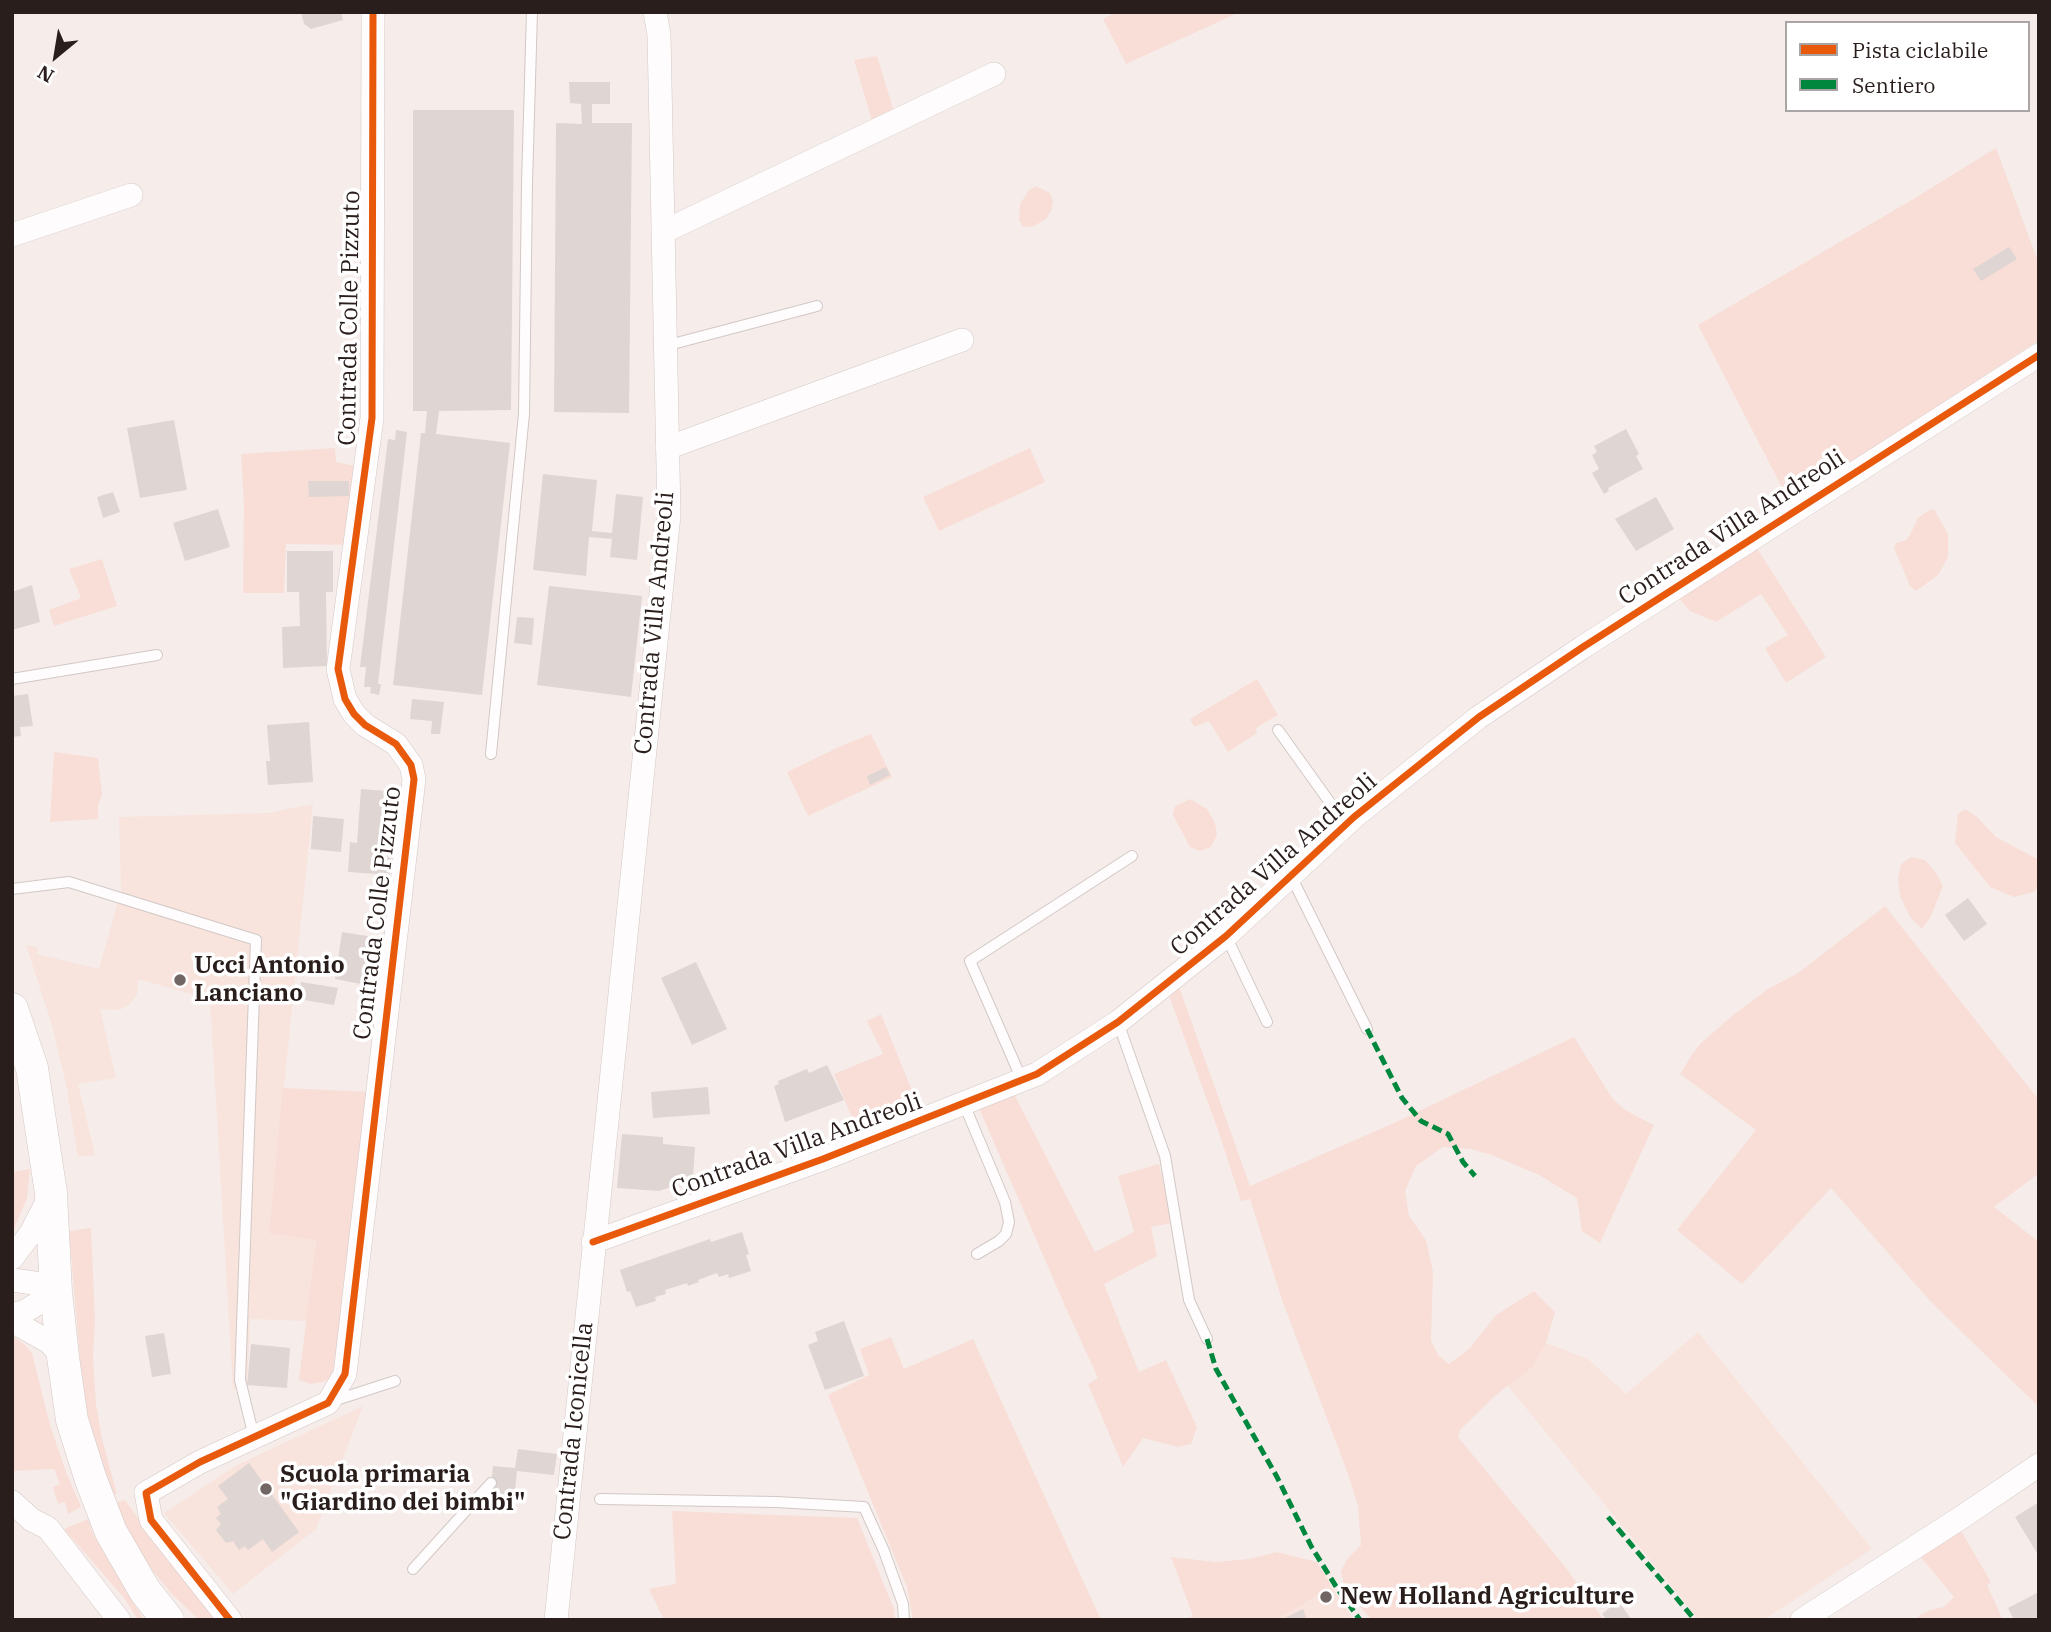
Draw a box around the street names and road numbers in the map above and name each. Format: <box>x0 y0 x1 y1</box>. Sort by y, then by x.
street label: Contrada Colle Pizzuto <box>333 190 367 446</box>
street label: Contrada Villa Andreoli <box>1613 444 1851 612</box>
street label: Contrada Villa Andreoli <box>629 490 681 756</box>
street label: Contrada Villa Andreoli <box>1165 768 1383 962</box>
street label: Contrada Colle Pizzuto <box>348 785 408 1041</box>
street label: Contrada Villa Andreoli <box>668 1087 926 1205</box>
street label: Contrada Iconicella <box>548 1321 600 1541</box>

